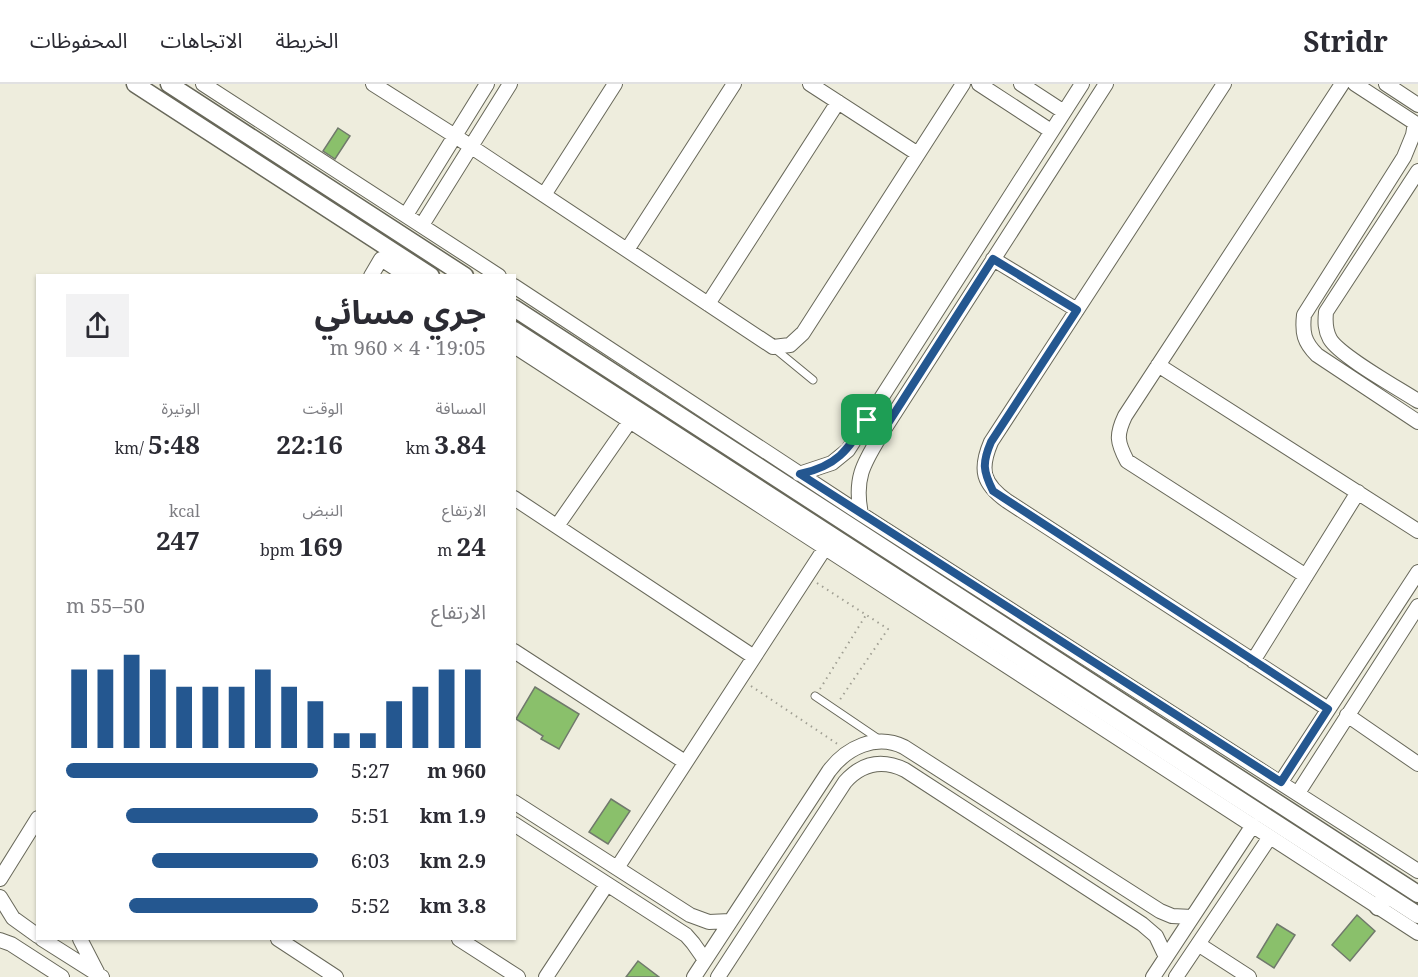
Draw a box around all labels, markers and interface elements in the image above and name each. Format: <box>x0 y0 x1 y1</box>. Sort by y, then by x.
text: Stridr <box>1303 22 1388 60</box>
text: المحفوظات <box>30 26 127 54</box>
text: الاتجاهات <box>160 26 242 54</box>
text: الخريطة <box>275 26 338 54</box>
text: جري مسائي <box>315 289 486 334</box>
button: share <box>66 294 129 357</box>
text: 19:05 · 4 × 960 m <box>330 334 486 361</box>
pin <box>841 394 892 445</box>
text: الوتيرة <box>162 397 200 419</box>
text: الوقت <box>303 397 343 419</box>
text: المسافة <box>436 397 486 419</box>
icon: arrive <box>850 403 883 436</box>
text: 5:48 <box>148 426 200 462</box>
text: 22:16 <box>276 426 343 462</box>
text: 3.84 <box>434 426 486 462</box>
text: /km <box>115 437 148 459</box>
text: km <box>406 437 434 459</box>
text: النبض <box>302 499 343 521</box>
text: الارتفاع <box>442 499 486 521</box>
text: kcal <box>169 500 200 522</box>
text: 247 <box>156 522 200 558</box>
text: 169 <box>299 528 343 564</box>
text: 24 <box>457 528 486 564</box>
text: bpm <box>260 539 299 561</box>
text: m <box>437 539 457 561</box>
text: 50–55 m <box>66 592 145 619</box>
text: الارتفاع <box>431 598 486 625</box>
text: 5:27 <box>351 757 390 784</box>
text: 960 m <box>427 757 486 784</box>
text: 5:51 <box>351 802 390 829</box>
text: 1.9 km <box>420 802 486 829</box>
text: 6:03 <box>351 847 390 874</box>
text: 2.9 km <box>420 847 486 874</box>
text: 5:52 <box>351 892 390 919</box>
text: 3.8 km <box>420 892 486 919</box>

